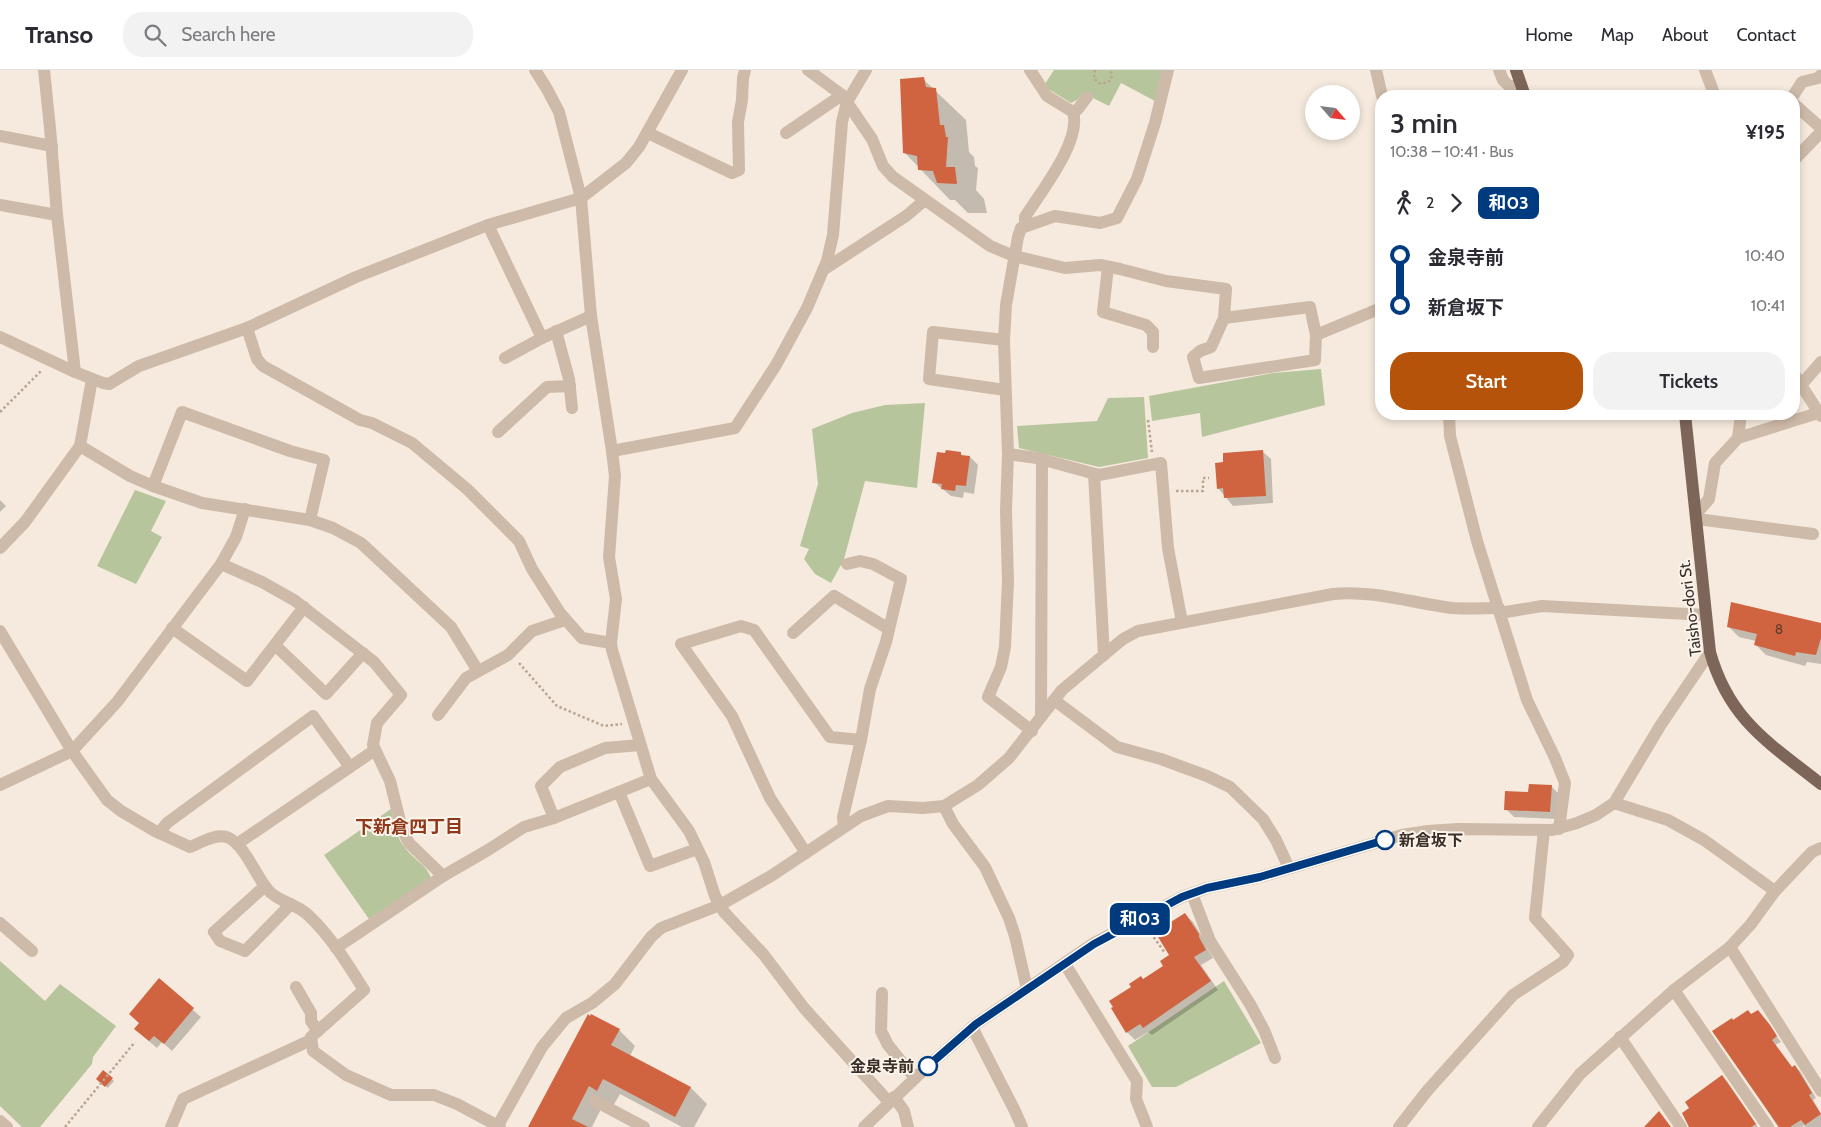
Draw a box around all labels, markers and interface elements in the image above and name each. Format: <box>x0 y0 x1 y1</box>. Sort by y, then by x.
search box <box>123 12 473 57</box>
text: Transo <box>25 20 93 49</box>
icon: search <box>141 21 169 49</box>
text: Search here <box>181 23 276 46</box>
text: Home <box>1525 24 1573 46</box>
text: Map <box>1601 24 1634 46</box>
text: About <box>1662 24 1708 46</box>
text: Contact <box>1736 24 1796 46</box>
north arrow <box>1305 85 1360 140</box>
map controls <box>1305 85 1360 140</box>
text: 3 min <box>1390 106 1458 140</box>
text: ¥195 <box>1746 121 1785 144</box>
text: 10:38 – 10:41 · Bus <box>1390 142 1514 161</box>
icon: walk <box>1390 189 1418 217</box>
icon: forward <box>1442 189 1470 217</box>
text: 和03 <box>1488 192 1529 214</box>
text: 2 <box>1426 193 1434 212</box>
text: 金泉寺前 <box>1428 246 1504 269</box>
text: 10:40 <box>1745 246 1785 265</box>
text: 新倉坂下 <box>1428 296 1504 319</box>
text: 10:41 <box>1751 296 1785 315</box>
button: Start <box>1390 352 1583 410</box>
button: Tickets <box>1593 352 1785 410</box>
street label: Taisho-dori St. <box>1675 559 1705 657</box>
house number: 8 <box>1775 620 1783 638</box>
district label: 下新倉四丁目 <box>355 816 463 838</box>
marker: 新倉坂下 <box>1375 830 1395 850</box>
place label: 新倉坂下 <box>1399 831 1463 850</box>
line badge: 和03 <box>1111 903 1169 935</box>
text: 和03 <box>1120 908 1160 930</box>
marker: 金泉寺前 <box>918 1056 938 1076</box>
place label: 金泉寺前 <box>850 1057 914 1076</box>

